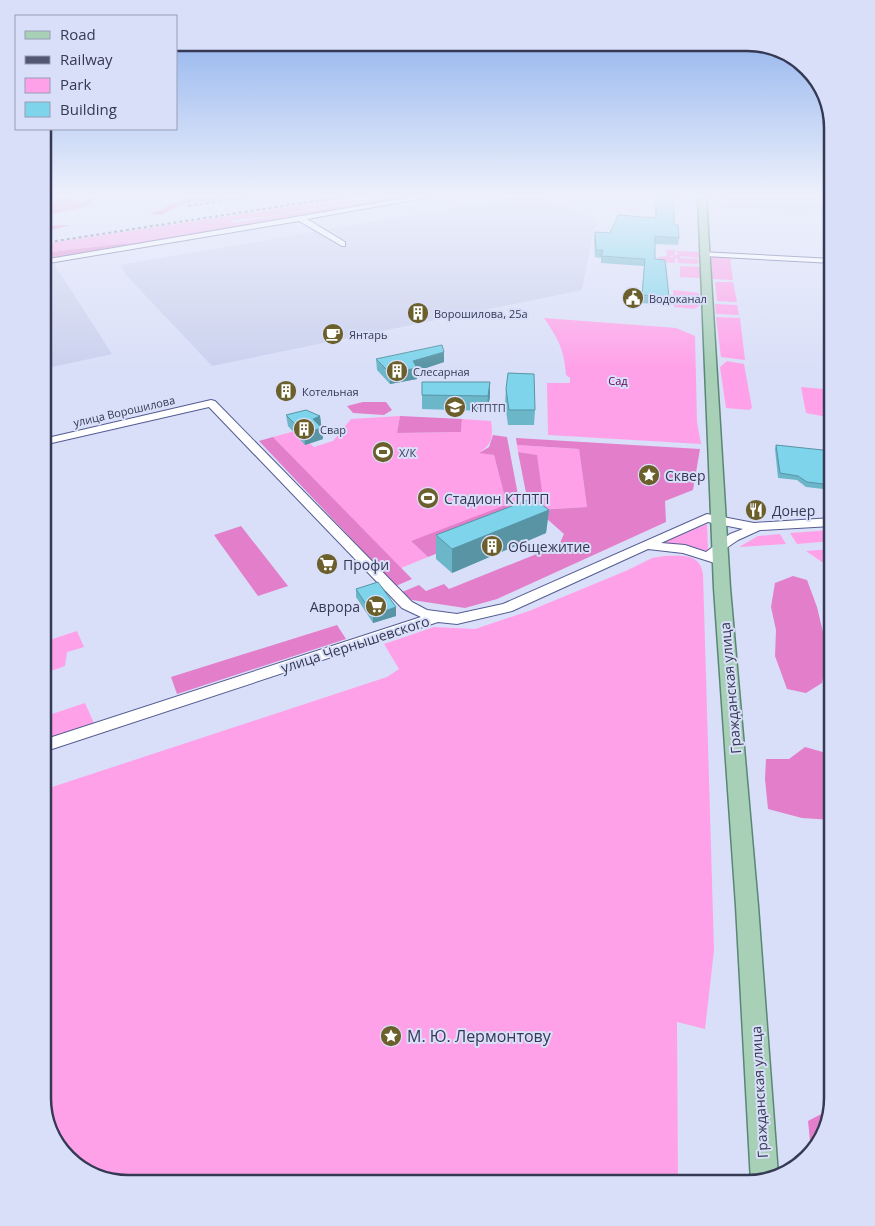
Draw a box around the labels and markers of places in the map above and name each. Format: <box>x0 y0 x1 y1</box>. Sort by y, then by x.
public building icon: Водоканал <box>621 286 645 310</box>
place label: Водоканал <box>649 291 707 306</box>
building icon: Ворошилова, 25а <box>406 301 430 325</box>
place label: Ворошилова, 25а <box>434 306 528 321</box>
cafe icon: Янтарь <box>321 322 345 346</box>
place label: Янтарь <box>349 327 387 342</box>
building icon: Слесарная <box>385 359 409 383</box>
place label: Слесарная <box>413 364 470 379</box>
building icon: Котельная <box>274 379 298 403</box>
place label: Котельная <box>302 384 359 399</box>
school or university icon: КТПТП <box>443 395 467 419</box>
place label: КТПТП <box>471 400 506 415</box>
building icon: Свар <box>292 417 316 441</box>
place label: Свар <box>320 422 346 437</box>
sports icon: Х/К <box>371 440 395 464</box>
place label: Х/К <box>399 445 416 460</box>
place icon: Сквер <box>637 463 661 487</box>
place label: Сквер <box>665 466 706 485</box>
sports icon: Стадион КТПТП <box>416 486 440 510</box>
place label: Стадион КТПТП <box>444 489 549 508</box>
restaurant icon: Донер <box>744 498 768 522</box>
place label: Донер <box>772 501 815 520</box>
building icon: Общежитие <box>480 534 504 558</box>
place label: Общежитие <box>508 537 590 556</box>
supermarket icon: Профи <box>315 552 339 576</box>
place label: Профи <box>343 555 389 574</box>
supermarket icon: Аврора <box>364 594 388 618</box>
place label: Аврора <box>310 597 360 616</box>
place icon: М. Ю. Лермонтову <box>379 1024 403 1048</box>
place label: М. Ю. Лермонтову <box>407 1025 552 1047</box>

